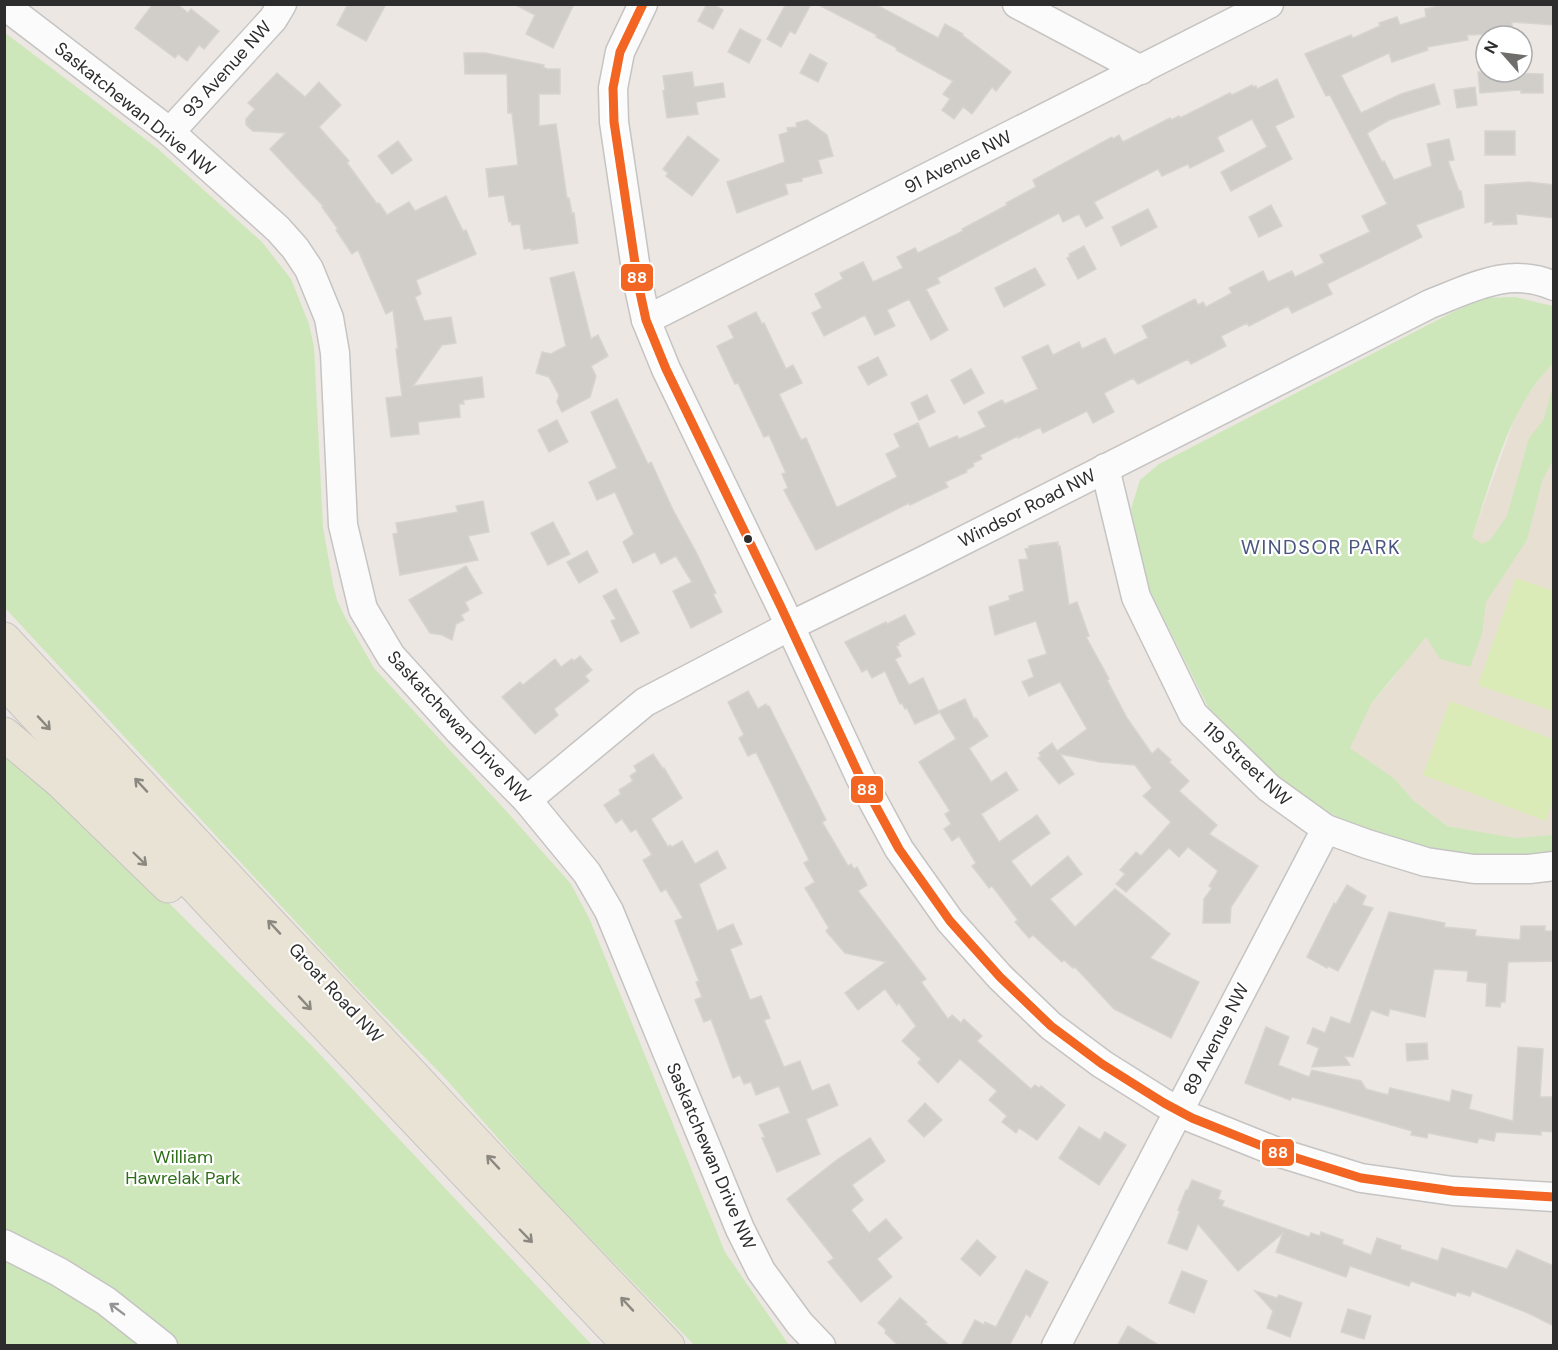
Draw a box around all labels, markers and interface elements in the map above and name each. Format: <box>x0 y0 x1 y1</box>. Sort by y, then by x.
street label: 93 Avenue NW <box>177 16 277 122</box>
north arrow <box>1474 24 1534 84</box>
street label: Saskatchewan Drive NW <box>49 37 221 181</box>
text: N <box>1479 37 1503 57</box>
street label: 91 Avenue NW <box>900 125 1016 199</box>
line badge: 88 <box>620 263 654 292</box>
text: 88 <box>627 267 647 288</box>
street label: Windsor Road NW <box>954 463 1100 553</box>
unlabelled marker <box>742 533 754 545</box>
district label: WINDSOR PARK <box>1241 534 1401 560</box>
street label: Saskatchewan Drive NW <box>382 645 536 809</box>
one-way arrow <box>37 716 52 731</box>
street label: 119 Street NW <box>1197 717 1297 811</box>
line badge: 88 <box>850 775 884 804</box>
one-way arrow <box>134 778 148 793</box>
text: 88 <box>857 779 877 800</box>
one-way arrow <box>133 851 148 866</box>
one-way arrow <box>267 920 281 935</box>
street label: Groat Road NW <box>283 938 389 1048</box>
street label: 89 Avenue NW <box>1178 979 1254 1099</box>
one-way arrow <box>298 995 312 1010</box>
street label: Saskatchewan Drive NW <box>661 1059 761 1253</box>
line badge: 88 <box>1261 1138 1295 1167</box>
text: 88 <box>1268 1142 1288 1163</box>
park label: William Hawrelak Park <box>125 1145 241 1190</box>
one-way arrow <box>486 1155 500 1170</box>
one-way arrow <box>518 1228 532 1243</box>
one-way arrow <box>620 1296 634 1311</box>
one-way arrow <box>109 1303 125 1316</box>

